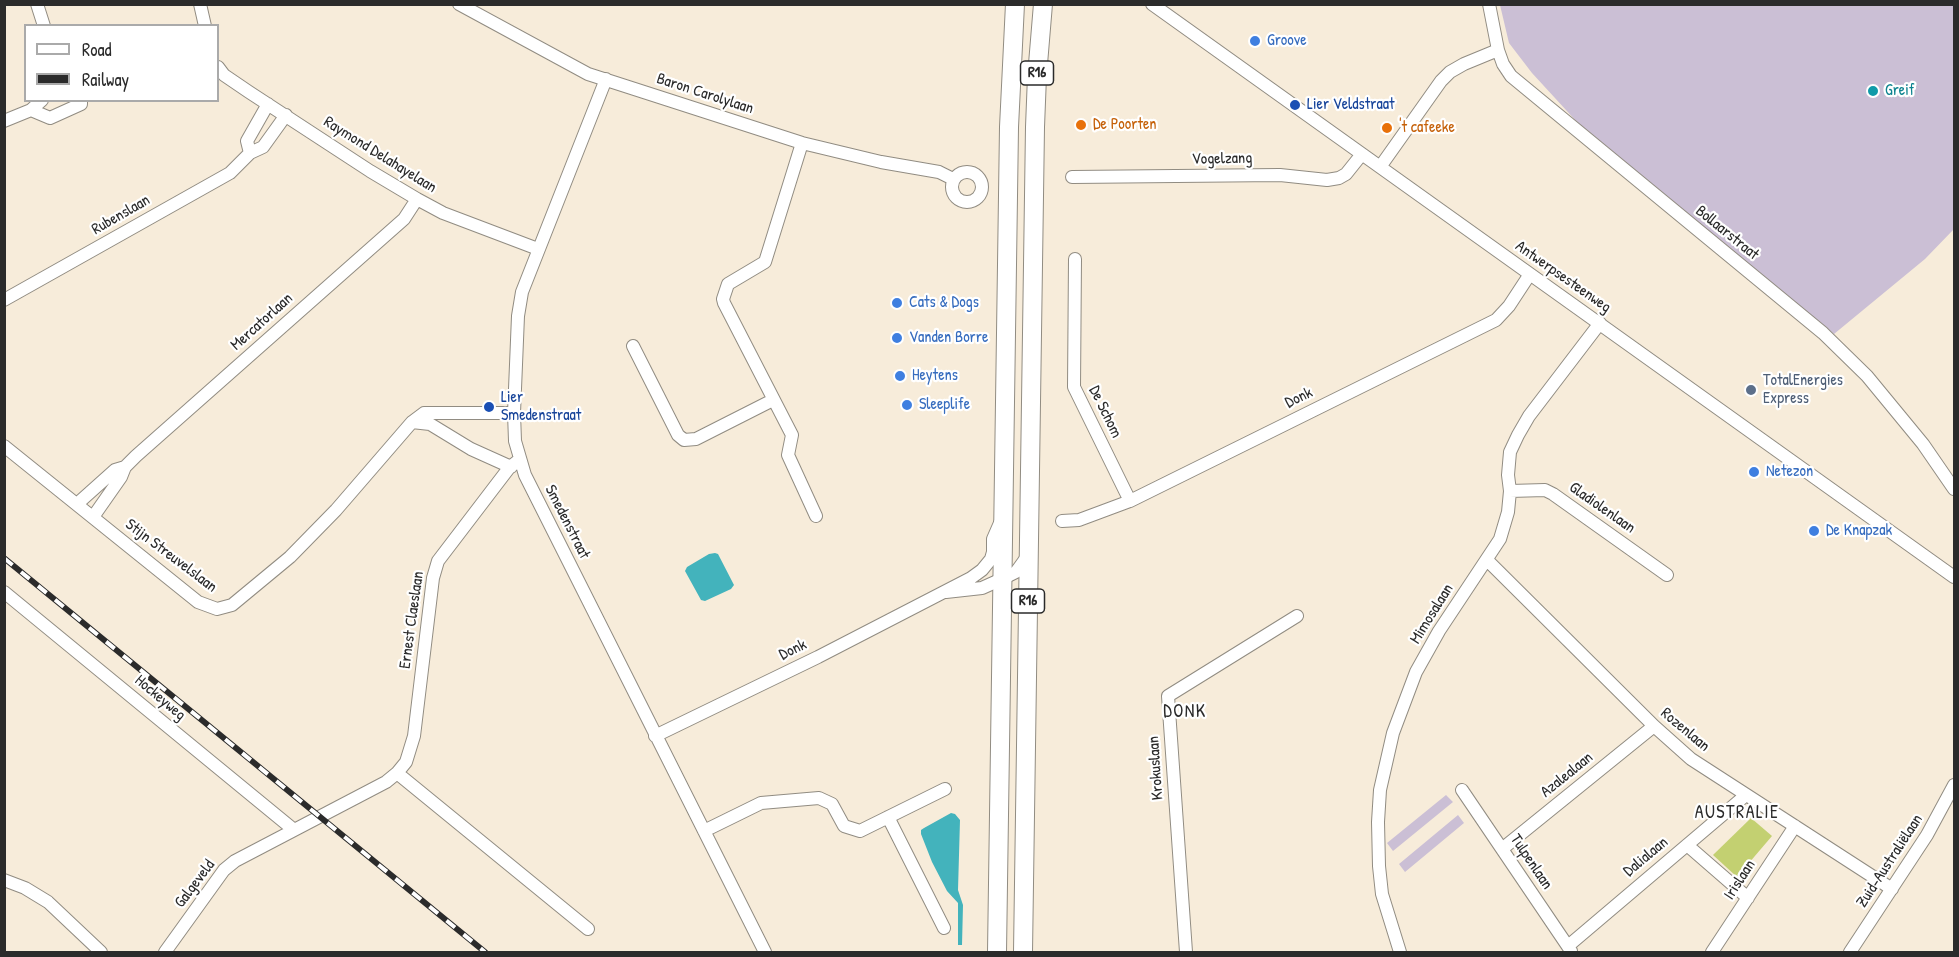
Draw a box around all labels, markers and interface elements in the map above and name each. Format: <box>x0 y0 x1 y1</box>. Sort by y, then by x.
legend <box>24 24 219 102</box>
place label: Groove <box>1267 31 1307 51</box>
marker: Groove <box>1248 34 1262 48</box>
text: Road <box>82 37 112 62</box>
road number: R16 <box>1020 61 1054 85</box>
text: Railway <box>82 67 129 92</box>
street label: Baron Carolylaan <box>654 69 756 119</box>
place label: Greif <box>1885 81 1915 101</box>
marker: Greif <box>1866 84 1880 98</box>
place label: Lier Veldstraat <box>1307 95 1394 115</box>
marker: Lier Veldstraat <box>1288 98 1302 112</box>
street label: Raymond Delahayelaan <box>320 113 440 197</box>
place label: De Poorten <box>1093 115 1157 135</box>
marker: De Poorten <box>1074 118 1088 132</box>
place label: 't cafeeke <box>1399 118 1455 138</box>
marker: 't cafeeke <box>1380 121 1394 135</box>
street label: Vogelzang <box>1192 149 1252 169</box>
street label: Rubenslaan <box>88 191 154 239</box>
street label: Bollaarstraat <box>1691 202 1763 264</box>
street label: Antwerpsesteenweg <box>1511 237 1615 317</box>
street label: Mercatorlaan <box>227 289 297 355</box>
place label: Cats & Dogs <box>909 293 979 313</box>
marker: Cats & Dogs <box>890 296 904 310</box>
place label: Vanden Borre <box>909 328 988 348</box>
marker: Vanden Borre <box>890 331 904 345</box>
place label: Heytens <box>912 366 958 386</box>
marker: Heytens <box>893 369 907 383</box>
place label: TotalEnergies Express <box>1763 371 1843 409</box>
street label: De Schom <box>1084 383 1126 441</box>
street label: Donk <box>1282 383 1316 413</box>
marker: TotalEnergies Express <box>1744 383 1758 397</box>
place label: Lier Smedenstraat <box>501 388 581 426</box>
place label: Sleeplife <box>919 395 970 415</box>
marker: Sleeplife <box>900 398 914 412</box>
marker: Lier Smedenstraat <box>482 400 496 414</box>
place label: Netezon <box>1766 462 1813 482</box>
marker: Netezon <box>1747 465 1761 479</box>
street label: Gladiolenlaan <box>1565 478 1639 538</box>
street label: Smedenstraat <box>540 482 594 562</box>
street label: Stijn Streuvelslaan <box>121 515 221 597</box>
place label: De Knapzak <box>1826 521 1892 541</box>
marker: De Knapzak <box>1807 524 1821 538</box>
street label: Ernest Claeslaan <box>396 570 428 670</box>
street label: Mimosalaan <box>1406 581 1458 647</box>
road number: R16 <box>1012 589 1044 613</box>
street label: Donk <box>776 635 810 665</box>
street label: Hockeyweg <box>131 671 189 725</box>
district label: DONK <box>1163 701 1207 723</box>
street label: Rozenlaan <box>1657 704 1713 756</box>
street label: Krokuslaan <box>1144 735 1168 801</box>
street label: Azalealaan <box>1537 748 1597 802</box>
district label: AUSTRALIE <box>1695 802 1779 824</box>
street label: Zuid-Australiëlaan <box>1853 811 1927 911</box>
street label: Tulpenlaan <box>1506 831 1556 893</box>
street label: Dalialaan <box>1620 833 1672 881</box>
street label: Galgeveld <box>171 856 219 912</box>
street label: Irislaan <box>1720 856 1760 904</box>

